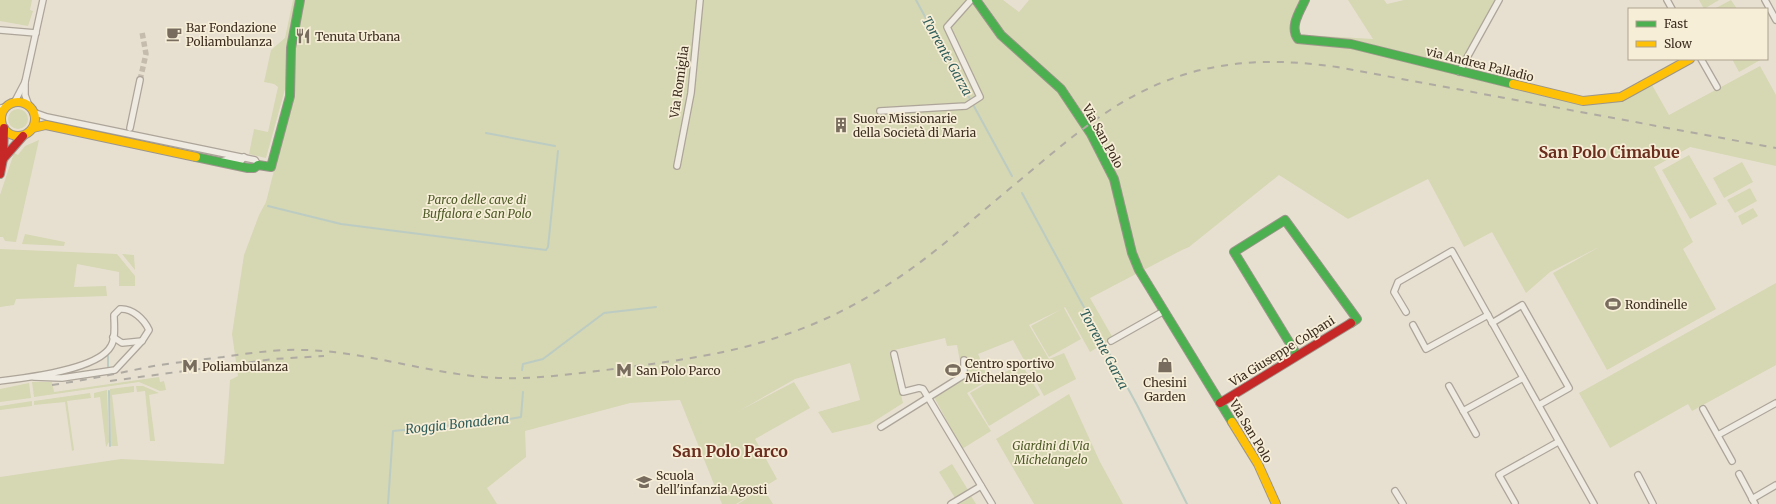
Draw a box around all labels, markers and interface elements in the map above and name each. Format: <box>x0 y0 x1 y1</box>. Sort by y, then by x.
legend <box>1628 8 1768 60</box>
water label: Torrente Garza <box>918 13 976 99</box>
text: Fast <box>1664 16 1688 31</box>
place label: Bar Fondazione Poliambulanza <box>186 20 276 49</box>
cafe icon: Bar Fondazione Poliambulanza <box>165 25 183 43</box>
restaurant icon: Tenuta Urbana <box>294 27 312 45</box>
place label: Tenuta Urbana <box>315 29 401 44</box>
text: Slow <box>1664 36 1693 51</box>
street label: via Andrea Palladio <box>1424 43 1535 85</box>
street label: Via Romiglia <box>666 44 692 120</box>
street label: Via San Polo <box>1079 101 1127 171</box>
place label: Suore Missionarie della Società di Maria <box>853 111 977 140</box>
building icon: Suore Missionarie della Società di Maria <box>832 116 850 134</box>
district label: San Polo Cimabue <box>1538 142 1680 162</box>
park label: Parco delle cave di Buffalora e San Polo <box>422 192 532 221</box>
sports icon: Rondinelle <box>1604 295 1622 313</box>
place label: Rondinelle <box>1625 297 1687 312</box>
water label: Torrente Garza <box>1076 306 1132 392</box>
street label: Via Giuseppe Colpani <box>1226 312 1337 390</box>
place label: Centro sportivo Michelangelo <box>965 356 1054 385</box>
shop icon: Chesini Garden <box>1156 356 1174 374</box>
metro station icon: Poliambulanza <box>181 357 199 375</box>
place label: Poliambulanza <box>202 359 289 374</box>
metro station icon: San Polo Parco <box>615 361 633 379</box>
sports icon: Centro sportivo Michelangelo <box>944 361 962 379</box>
place label: San Polo Parco <box>636 363 721 378</box>
place label: Chesini Garden <box>1143 375 1187 404</box>
street label: Via San Polo <box>1226 396 1276 465</box>
water label: Roggia Bonadena <box>404 410 510 438</box>
park label: Giardini di Via Michelangelo <box>1012 438 1090 467</box>
district label: San Polo Parco <box>672 441 788 461</box>
place label: Scuola dell'infanzia Agosti <box>656 468 767 497</box>
school or university icon: Scuola dell'infanzia Agosti <box>635 473 653 491</box>

